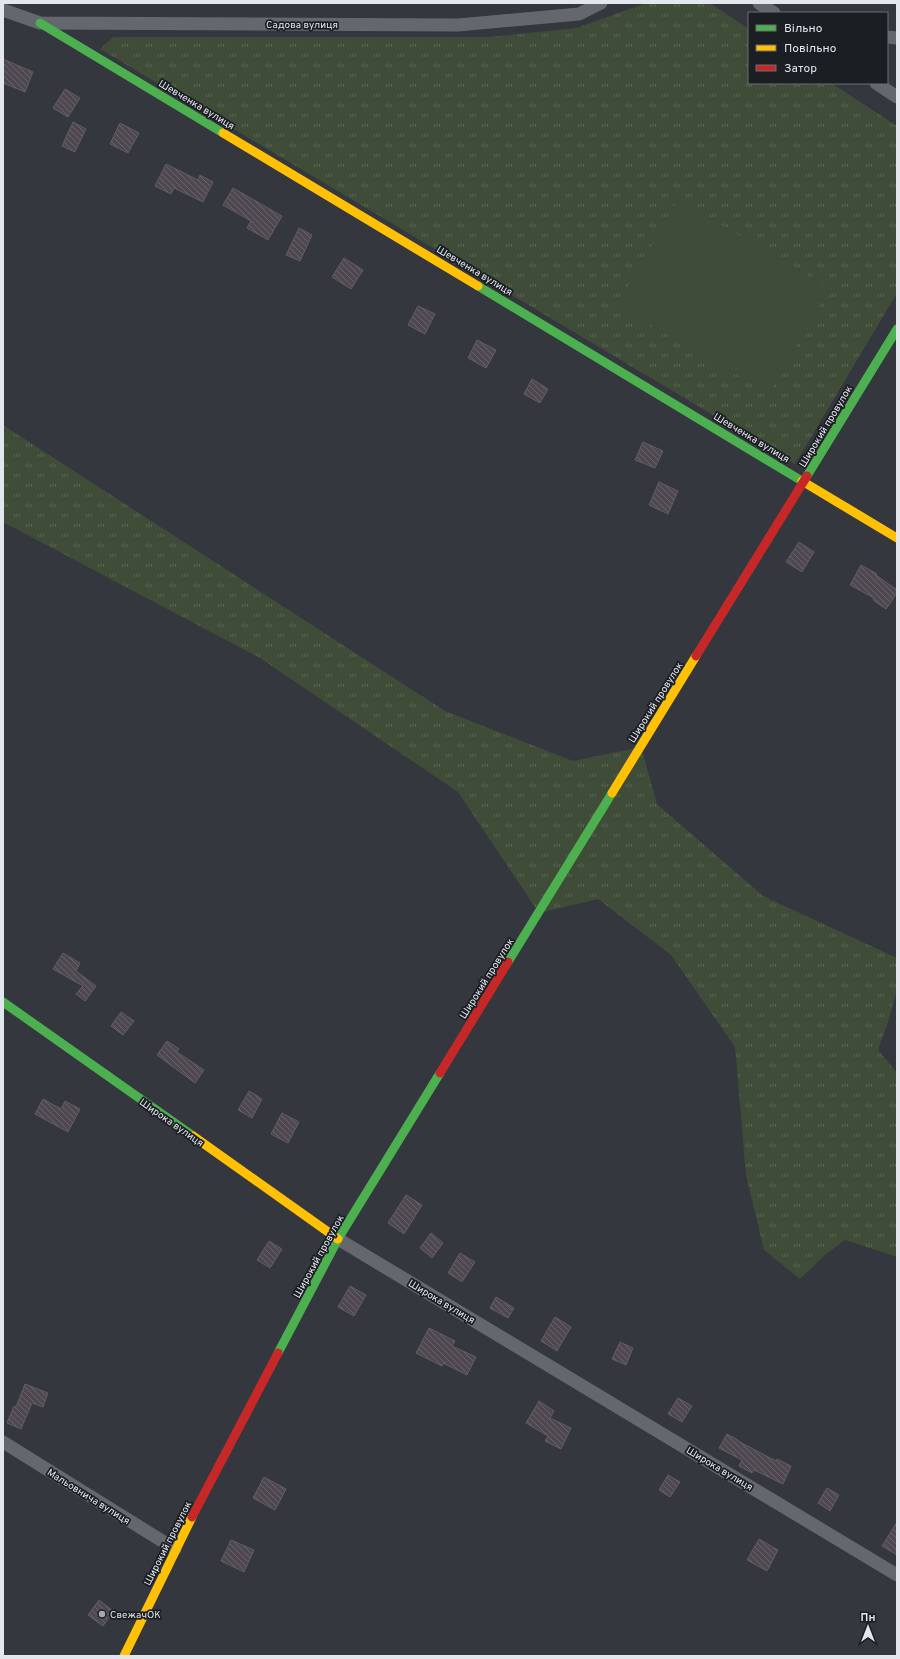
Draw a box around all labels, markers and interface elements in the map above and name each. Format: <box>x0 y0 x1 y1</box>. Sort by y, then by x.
legend <box>748 12 888 84</box>
street label: Садова вулиця <box>266 19 338 32</box>
text: Вільно <box>784 21 823 37</box>
text: Повільно <box>784 41 837 57</box>
text: Затор <box>784 61 817 77</box>
street label: Шевченка вулиця <box>156 77 237 133</box>
street label: Шевченка вулиця <box>434 243 515 299</box>
street label: Широкий провулок <box>797 383 856 470</box>
street label: Шевченка вулиця <box>711 410 792 466</box>
street label: Широкий провулок <box>626 660 687 746</box>
street label: Широкий провулок <box>457 936 518 1022</box>
street label: Широка вулиця <box>136 1096 206 1150</box>
street label: Широкий провулок <box>291 1213 348 1301</box>
street label: Широка вулиця <box>406 1277 477 1327</box>
street label: Широка вулиця <box>684 1444 755 1494</box>
street label: Мальовнича вулиця <box>44 1466 132 1528</box>
street label: Широкий провулок <box>141 1499 195 1588</box>
north arrow <box>848 1607 888 1647</box>
marker: СвежачОК <box>97 1609 107 1619</box>
place label: СвежачОК <box>110 1609 161 1622</box>
text: Пн <box>861 1611 875 1625</box>

